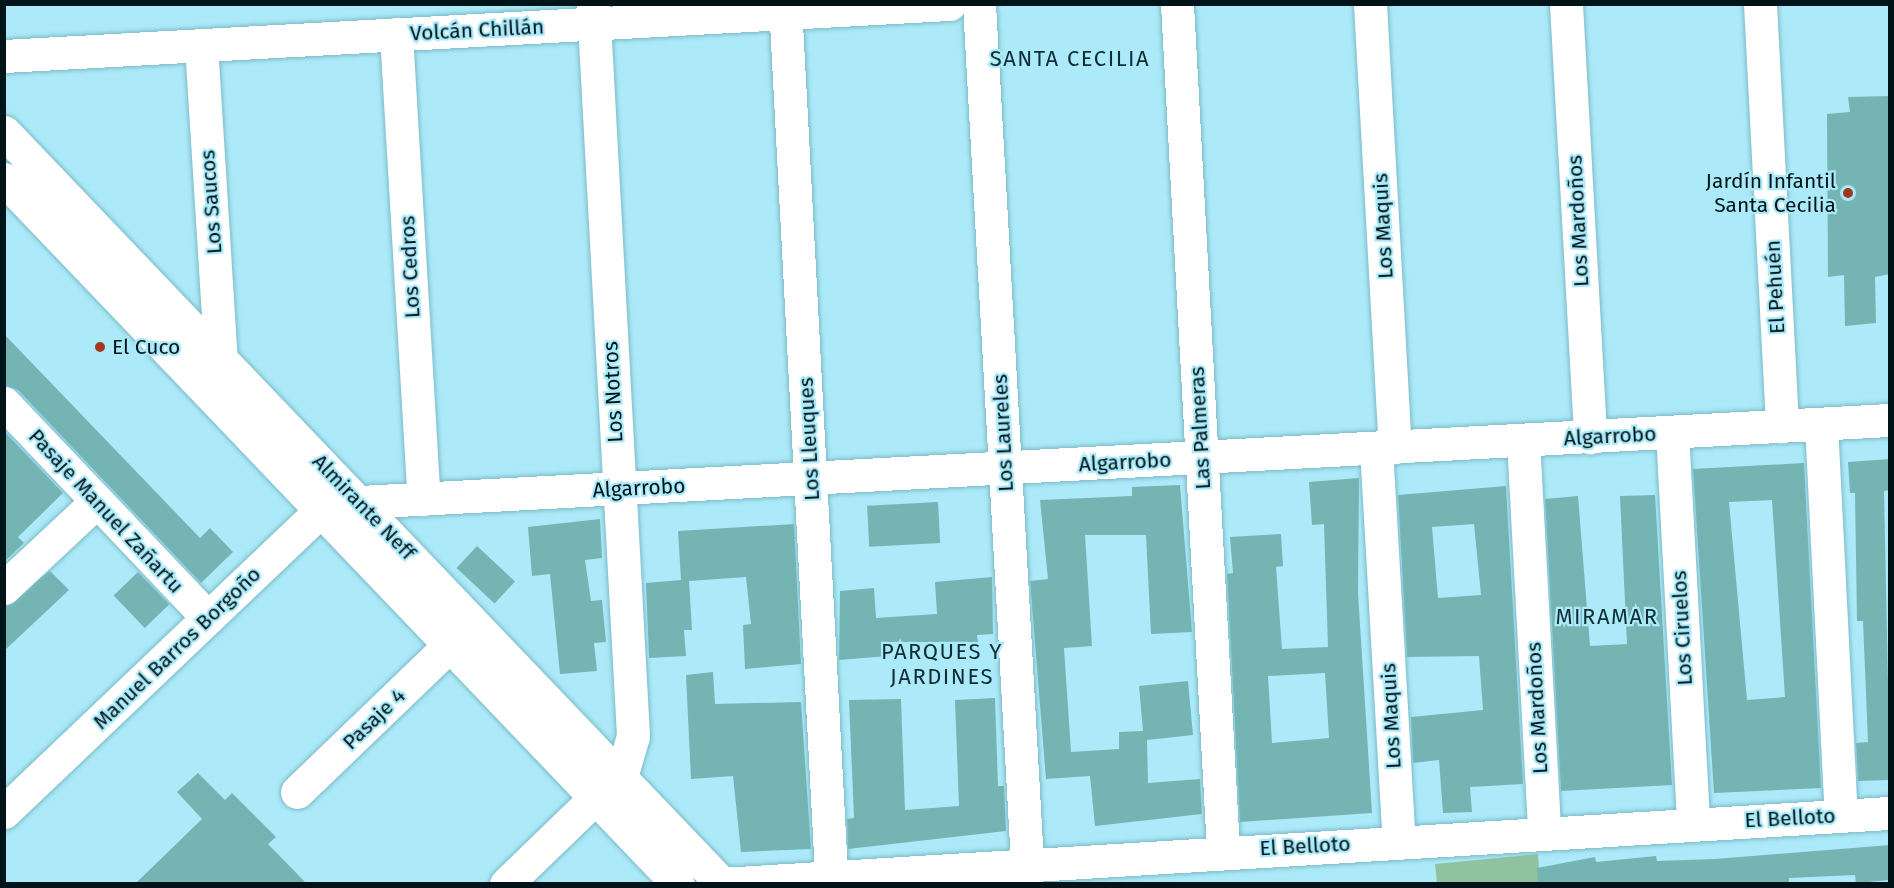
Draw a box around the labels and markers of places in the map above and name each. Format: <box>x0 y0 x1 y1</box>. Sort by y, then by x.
place label: Jardín Infantil Santa Cecilia <box>1706 168 1836 218</box>
marker: Jardín Infantil Santa Cecilia <box>1841 186 1855 200</box>
place label: El Cuco <box>112 334 180 360</box>
marker: El Cuco <box>93 340 107 354</box>

